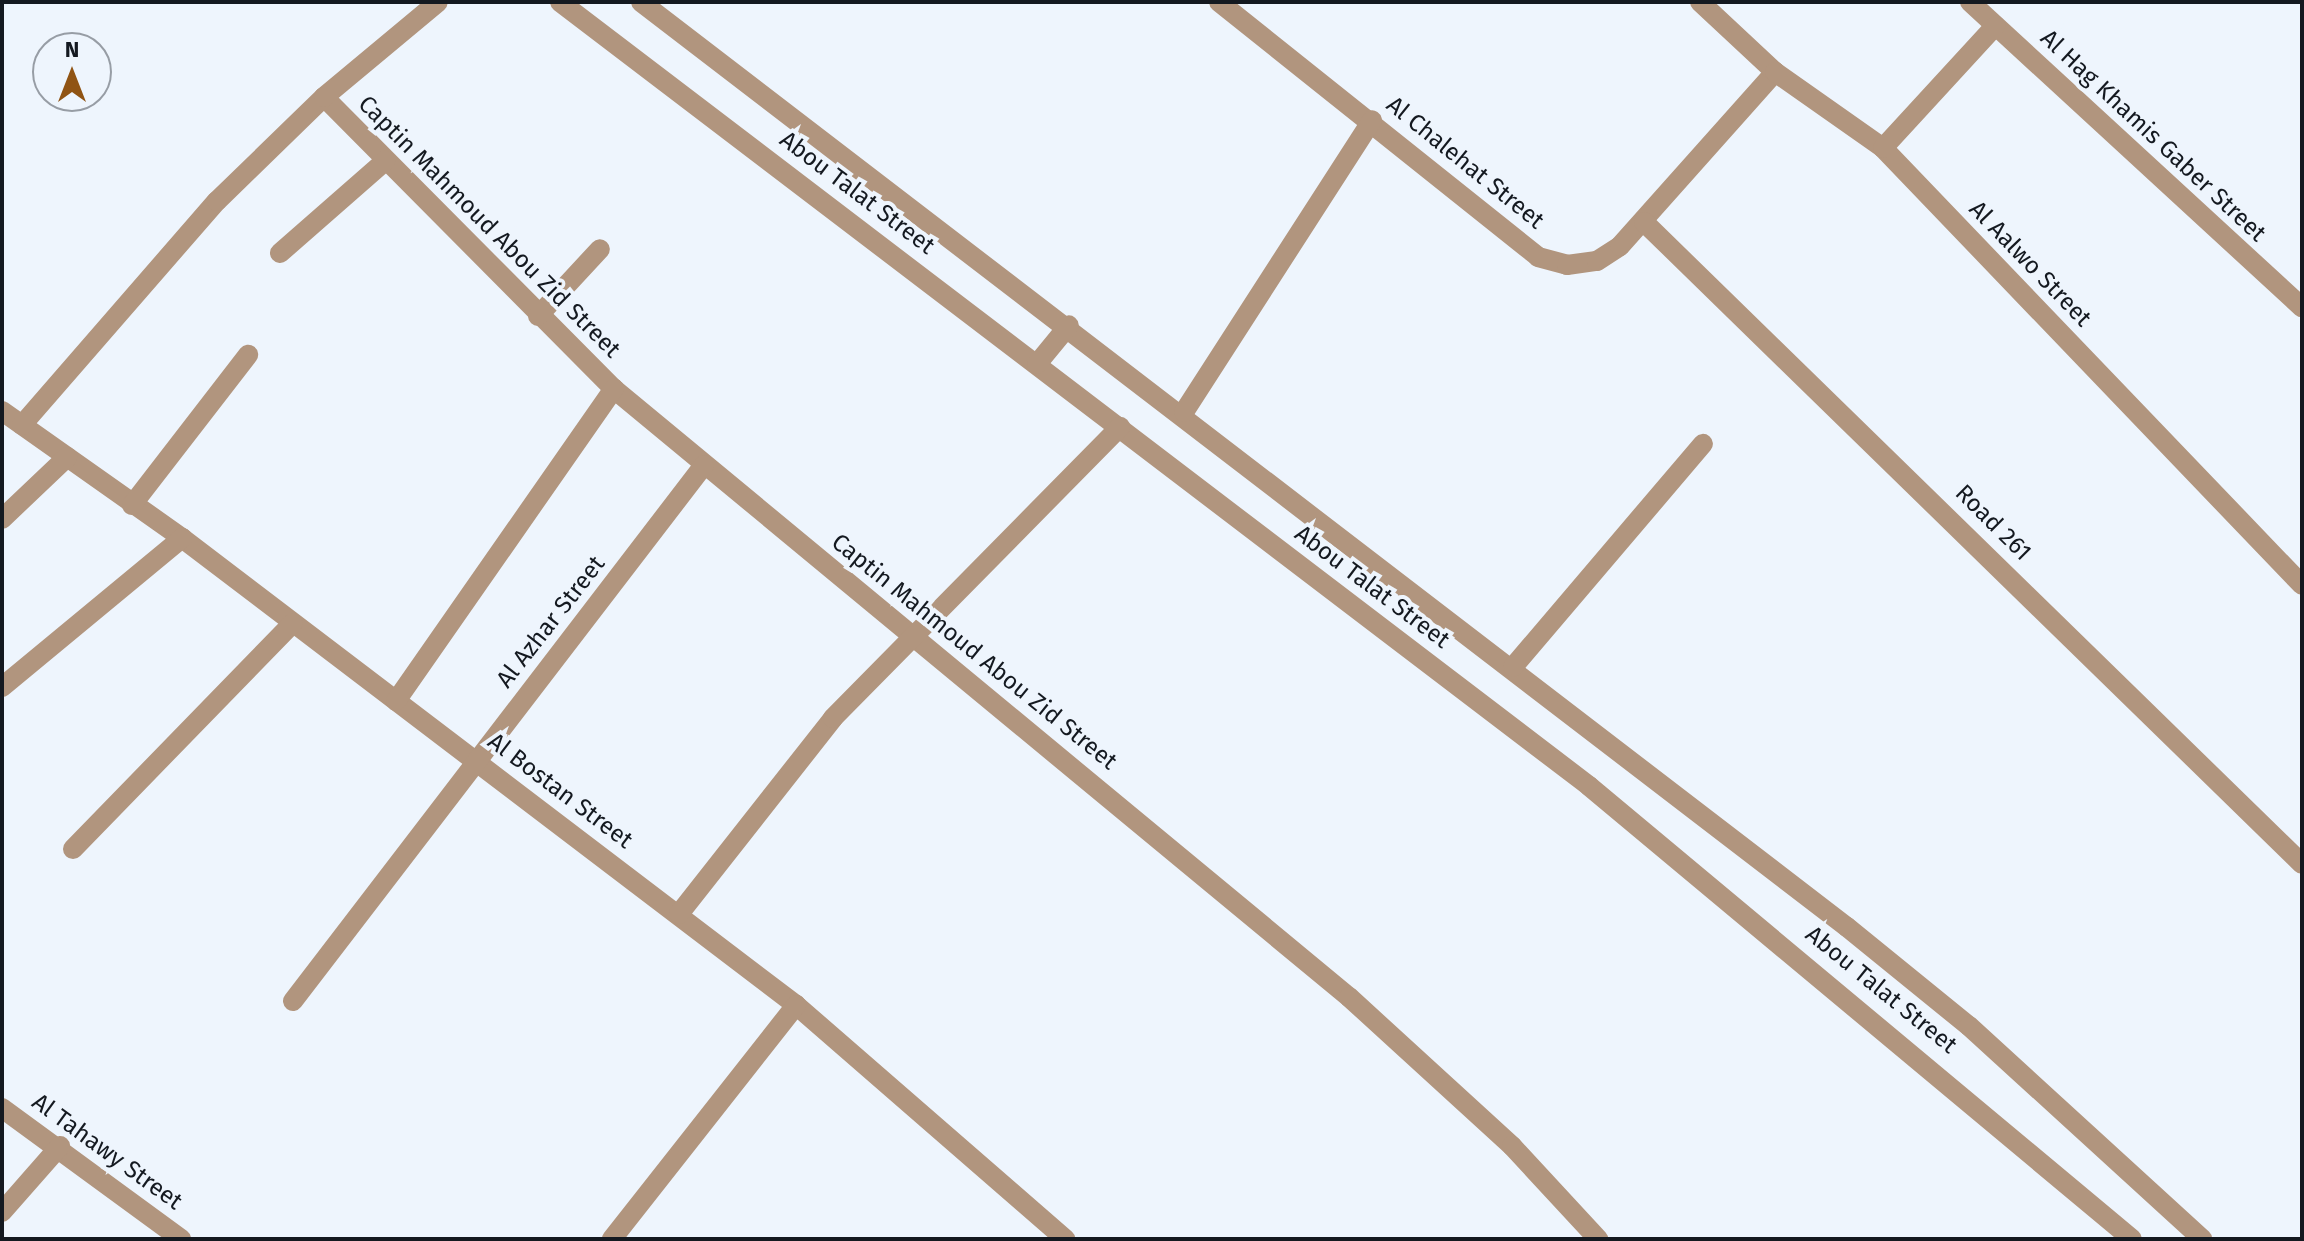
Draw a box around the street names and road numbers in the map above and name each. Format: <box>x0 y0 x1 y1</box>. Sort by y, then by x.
street label: Al Hag Khamis Gaber Street <box>2034 24 2272 248</box>
street label: Captin Mahmoud Abou Zid Street <box>352 90 626 364</box>
street label: Al Chalehat Street <box>1380 91 1550 235</box>
street label: Abou Talat Street <box>774 125 940 261</box>
street label: Al Aalwo Street <box>1963 195 2097 333</box>
street label: Road 261 <box>1949 479 2037 567</box>
street label: Abou Talat Street <box>1289 519 1455 655</box>
street label: Captin Mahmoud Abou Zid Street <box>825 528 1123 776</box>
street label: Al Azhar Street <box>491 550 611 694</box>
street label: Al Bostan Street <box>482 727 638 855</box>
street label: Abou Talat Street <box>1799 920 1963 1060</box>
street label: Al Tahawy Street <box>26 1088 188 1216</box>

